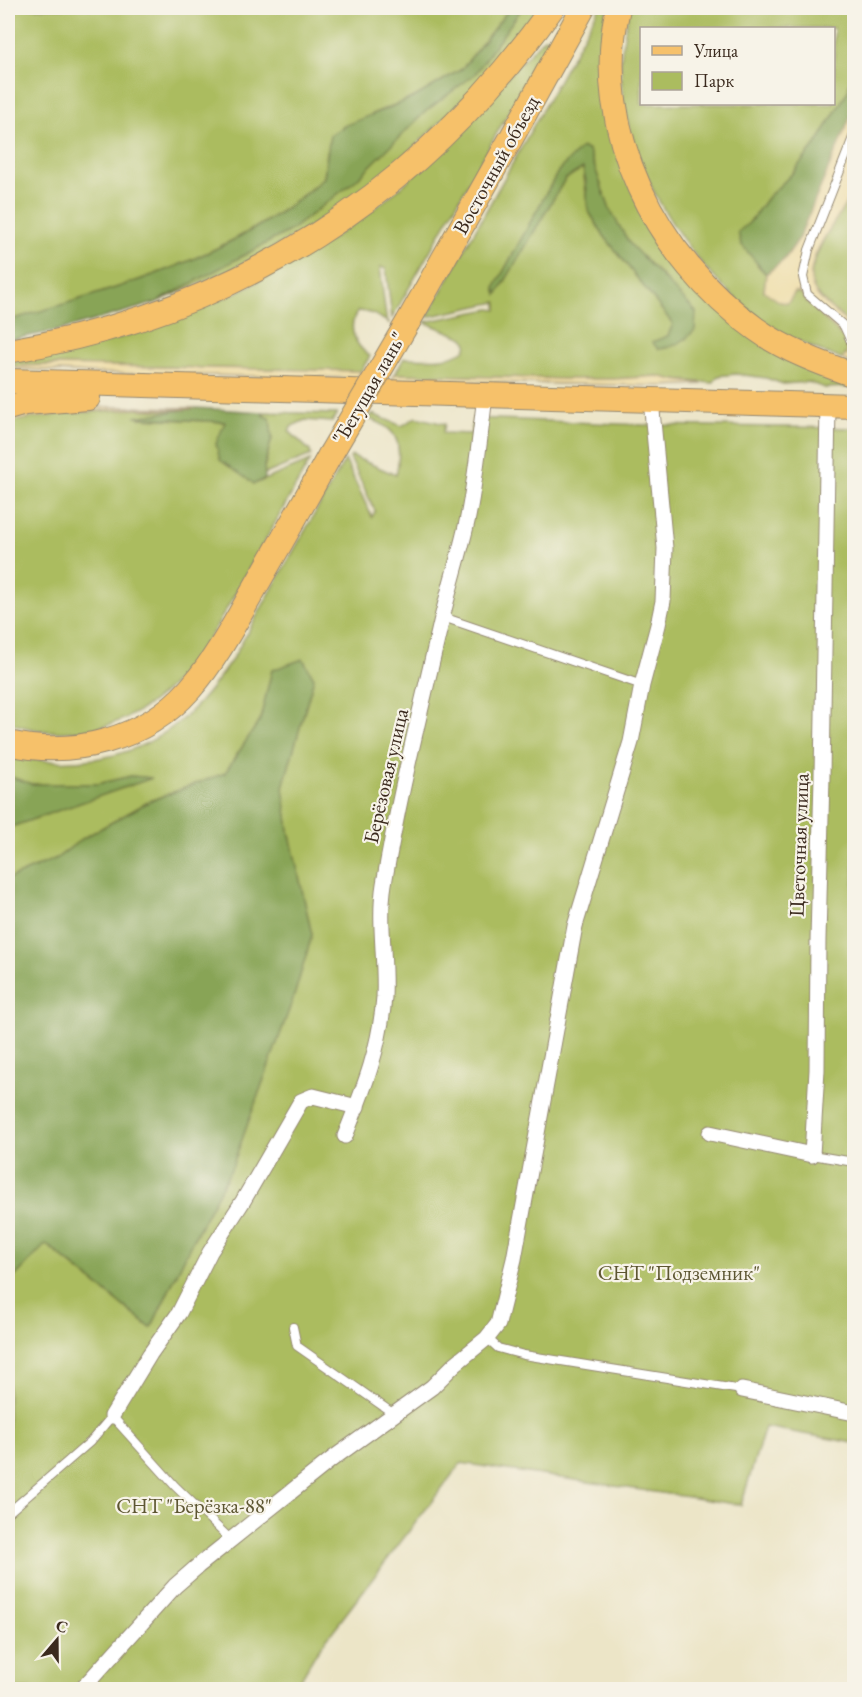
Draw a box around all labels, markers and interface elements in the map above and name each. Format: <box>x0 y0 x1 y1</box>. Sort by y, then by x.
legend <box>640 27 835 105</box>
text: Улица <box>693 39 739 62</box>
text: Парк <box>694 69 734 92</box>
street label: Восточный объезд <box>446 90 545 239</box>
street label: "Бегущая лань" <box>326 327 412 449</box>
street label: Берёзовая улица <box>357 705 414 846</box>
street label: Цветочная улица <box>782 772 815 917</box>
park label: СНТ "Подземник" <box>598 1259 760 1286</box>
park label: СНТ "Берёзка-88" <box>116 1492 272 1519</box>
north arrow <box>27 1610 87 1670</box>
text: С <box>53 1615 71 1638</box>

